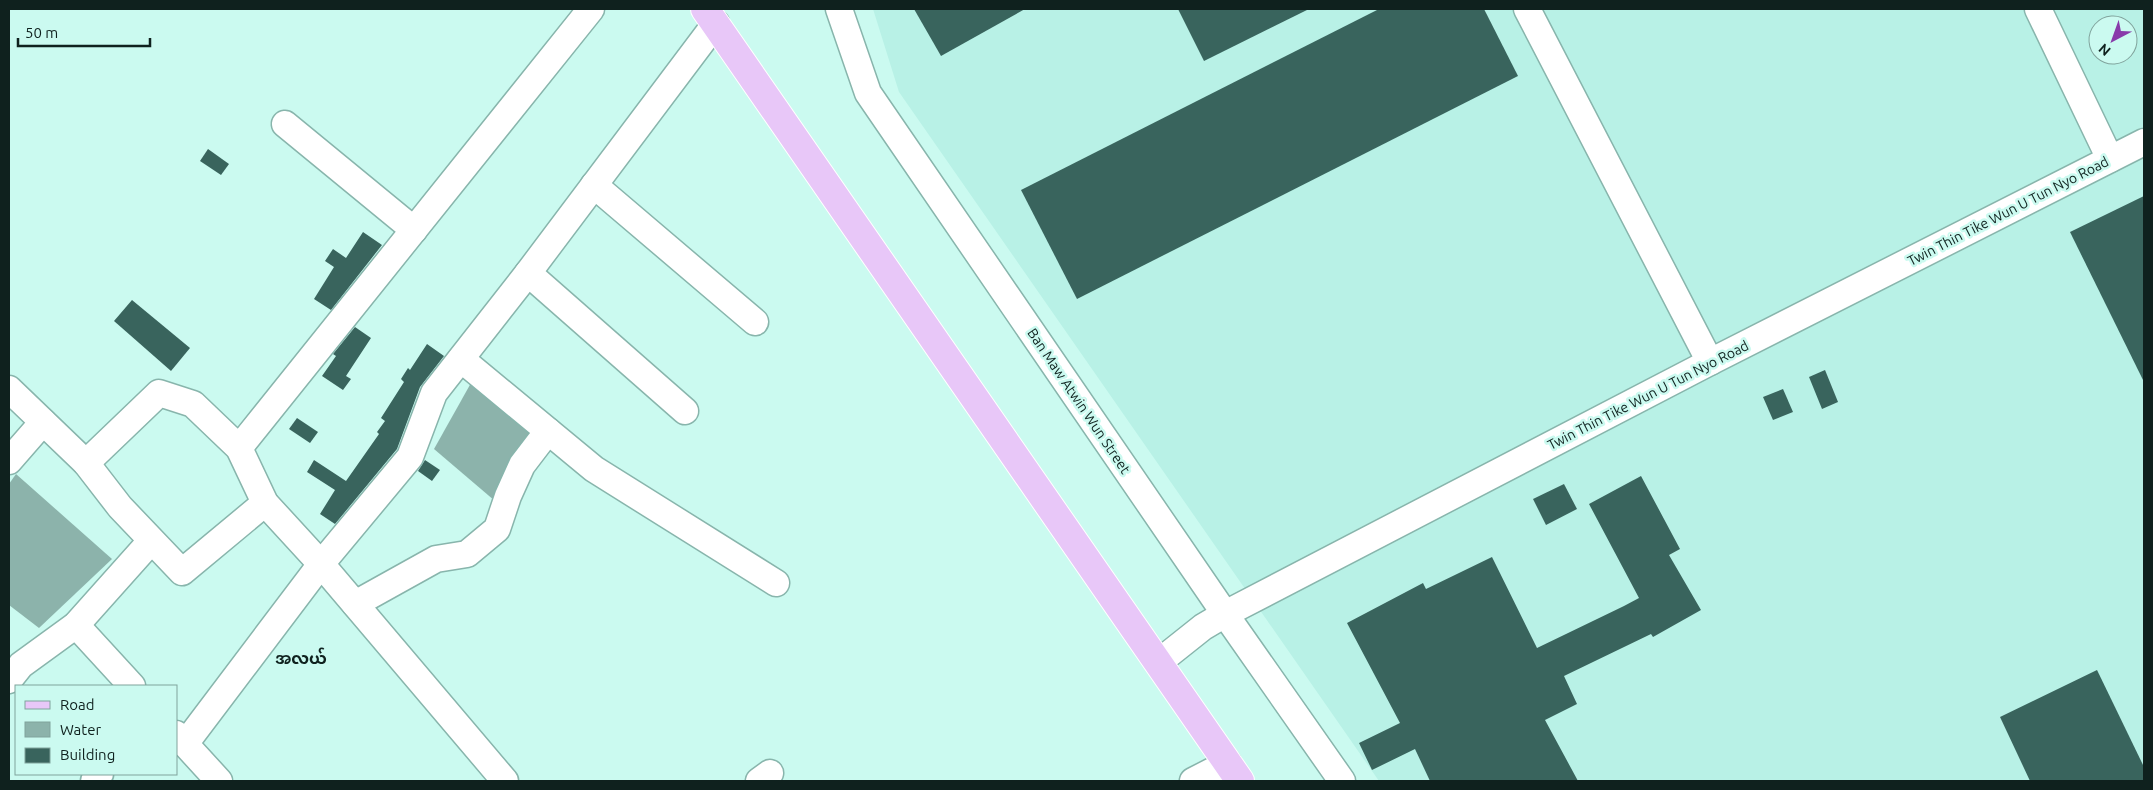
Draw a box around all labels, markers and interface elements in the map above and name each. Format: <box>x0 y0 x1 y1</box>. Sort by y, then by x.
scale bar <box>18 15 150 47</box>
north arrow <box>2088 15 2138 65</box>
text: 50 m <box>25 24 58 41</box>
text: N <box>2095 40 2114 59</box>
street label: Twin Thin Tike Wun U Tun Nyo Road <box>1905 153 2111 269</box>
street label: Ban Maw Atwin Wun Street <box>1024 325 1134 477</box>
street label: Twin Thin Tike Wun U Tun Nyo Road <box>1545 337 1751 453</box>
district label: အလယ် <box>275 647 327 667</box>
legend <box>15 685 178 775</box>
text: Road <box>60 696 95 713</box>
text: Water <box>60 721 101 738</box>
text: Building <box>60 746 115 763</box>

